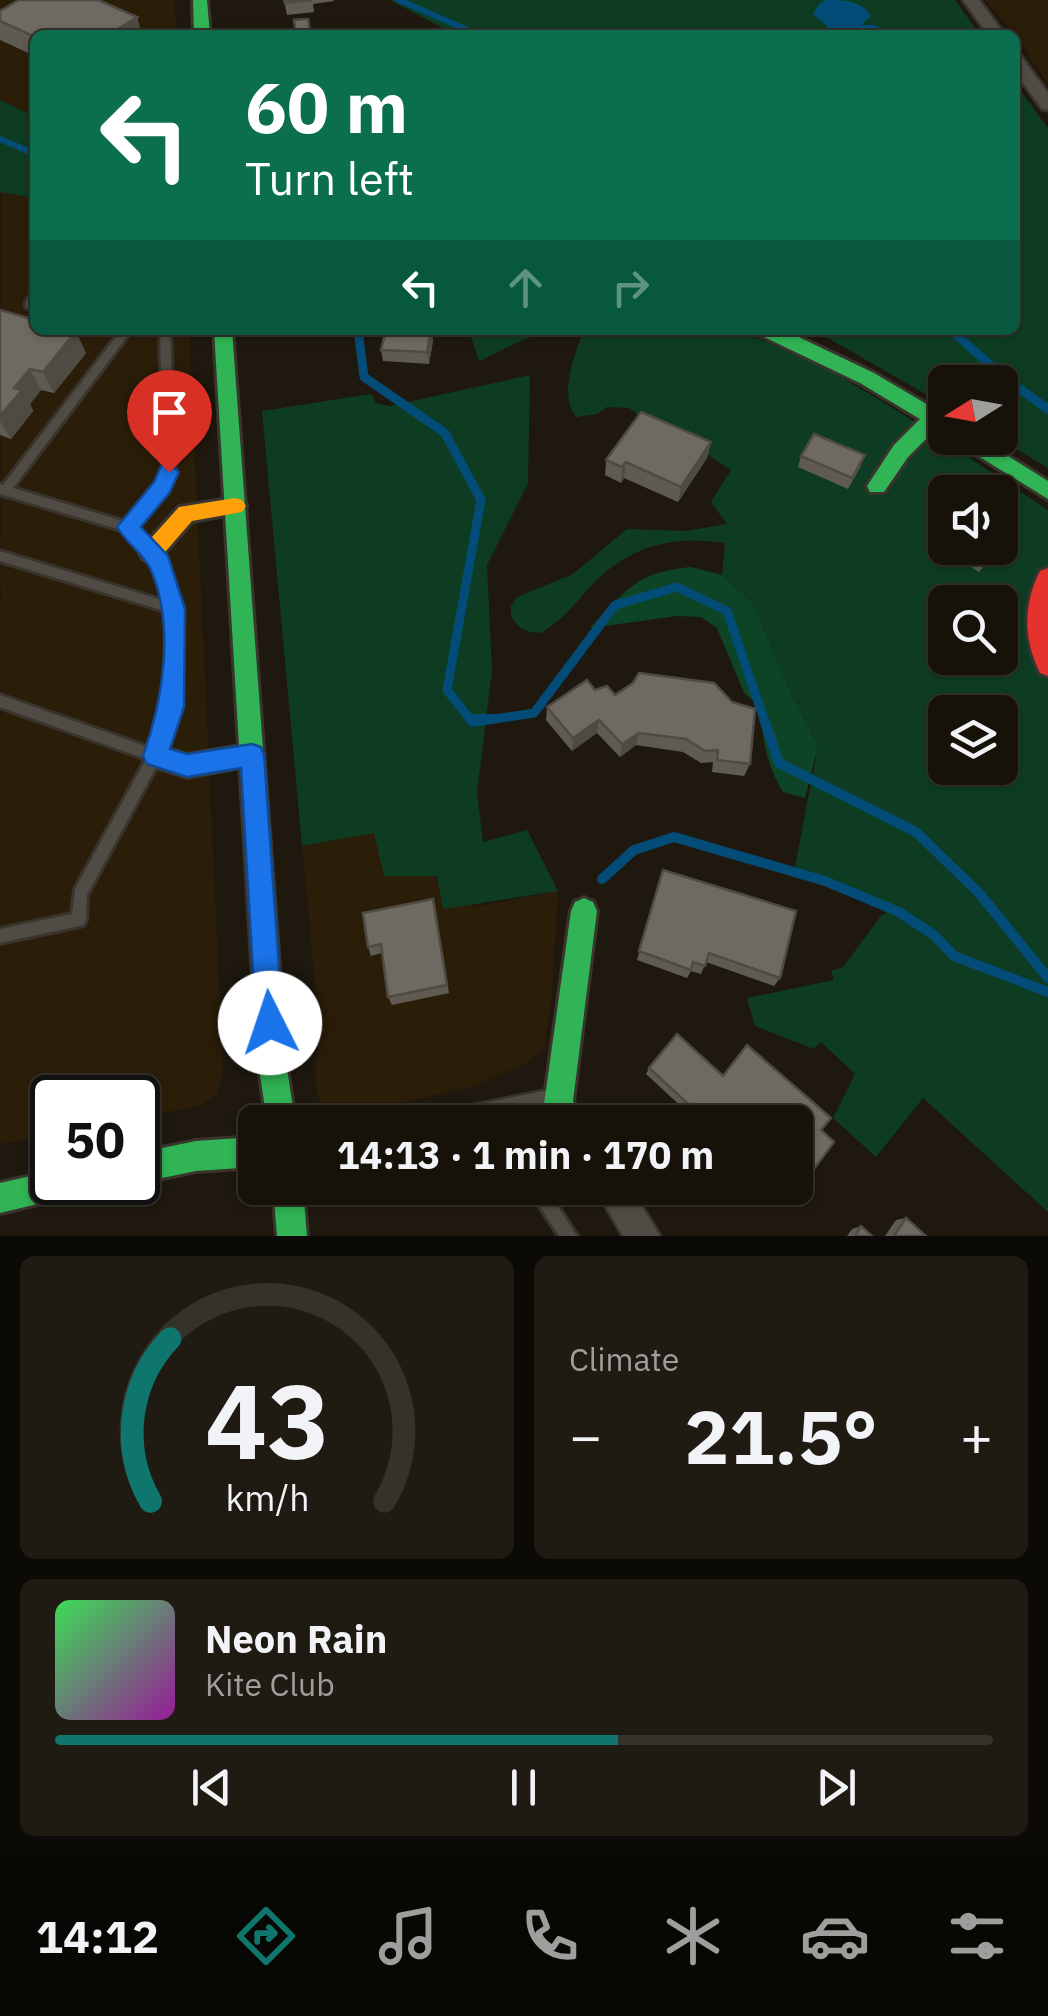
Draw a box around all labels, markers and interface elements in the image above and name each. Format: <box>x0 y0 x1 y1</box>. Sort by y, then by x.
text: 60 m <box>245 61 408 152</box>
icon: left <box>80 70 210 200</box>
text: Turn left <box>245 149 414 207</box>
icon: left <box>393 260 448 315</box>
icon: ahead <box>498 260 553 315</box>
icon: right <box>603 260 658 315</box>
north arrow <box>928 365 1018 455</box>
map controls <box>928 365 1018 785</box>
pin <box>127 370 212 473</box>
icon: arrive <box>142 385 197 440</box>
button: sound <box>928 475 1018 565</box>
button: search <box>928 585 1018 675</box>
button: layers <box>928 695 1018 785</box>
position arrow <box>218 971 322 1075</box>
speed limit sign: 50 <box>30 1075 160 1205</box>
text: 14:13 · 1 min · 170 m <box>337 1130 714 1179</box>
text: Climate <box>569 1338 679 1380</box>
text: 43 <box>205 1352 329 1488</box>
text: 21.5° <box>684 1387 878 1485</box>
text: − <box>569 1400 602 1471</box>
text: + <box>960 1400 993 1471</box>
text: km/h <box>225 1474 309 1521</box>
text: Neon Rain <box>205 1614 387 1663</box>
text: Kite Club <box>205 1663 335 1705</box>
icon: previous <box>184 1760 239 1815</box>
icon: pause <box>496 1760 551 1815</box>
icon: next <box>809 1760 864 1815</box>
icon: directions <box>231 1901 301 1971</box>
icon: music <box>373 1901 443 1971</box>
icon: phone <box>515 1901 585 1971</box>
icon: climate <box>658 1901 728 1971</box>
icon: car <box>800 1901 870 1971</box>
icon: filters <box>942 1901 1012 1971</box>
text: 14:12 <box>36 1907 159 1965</box>

